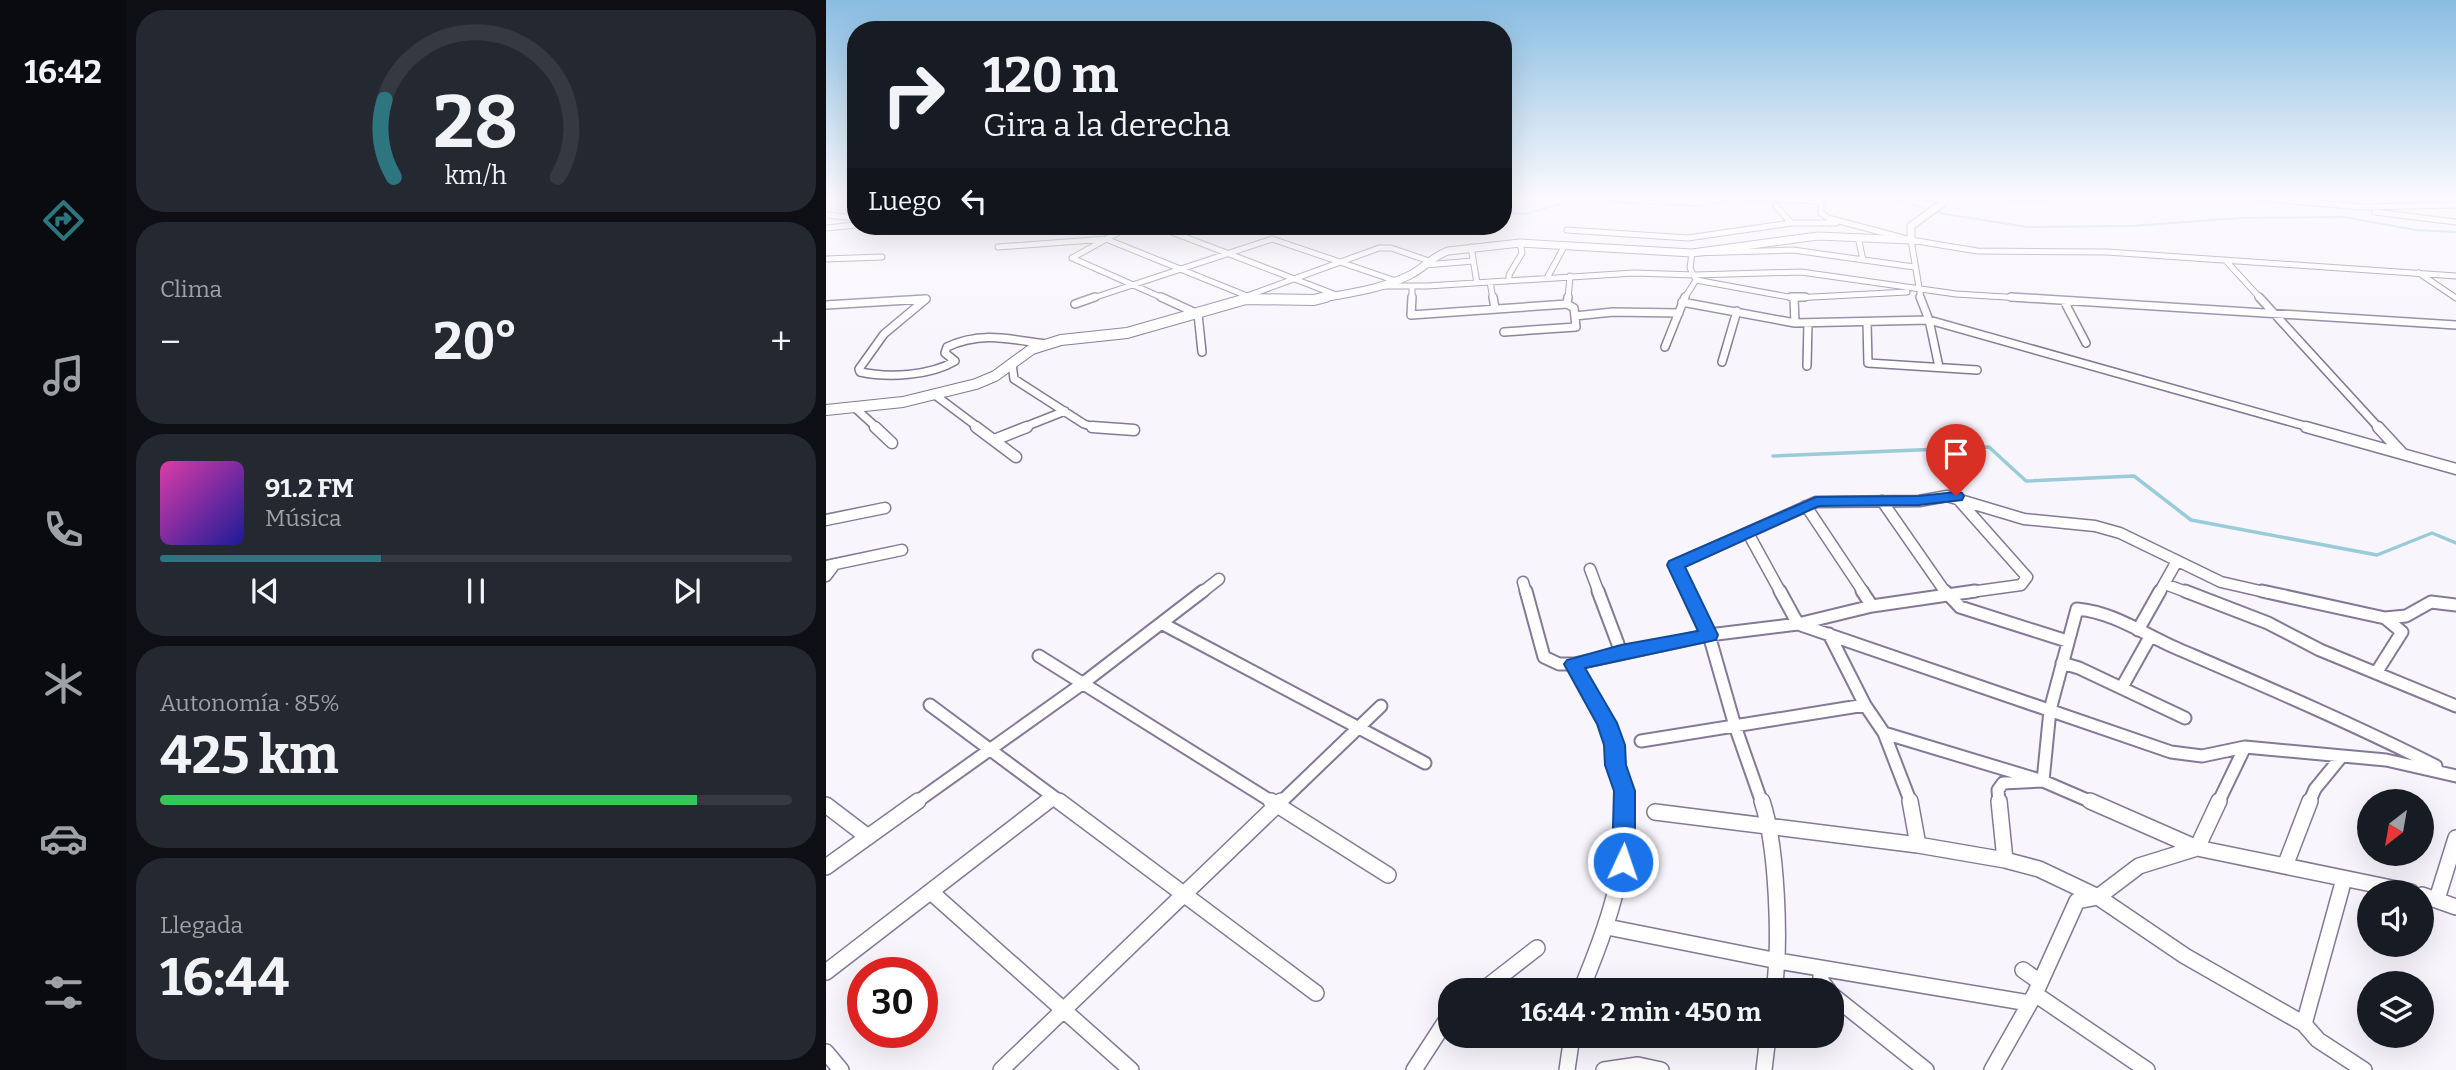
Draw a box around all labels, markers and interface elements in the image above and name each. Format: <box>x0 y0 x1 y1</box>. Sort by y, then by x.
text: 120 m <box>983 46 1118 105</box>
icon: right <box>868 49 959 140</box>
text: 16:42 <box>24 53 102 91</box>
text: 28 <box>434 79 518 166</box>
text: Gira a la derecha <box>983 106 1230 144</box>
text: km/h <box>445 161 507 191</box>
icon: left <box>955 182 993 220</box>
text: Luego <box>868 186 941 217</box>
icon: directions <box>39 196 88 245</box>
text: Clima <box>160 275 222 303</box>
text: 20° <box>433 310 518 373</box>
text: − <box>160 319 181 365</box>
text: + <box>770 319 792 365</box>
icon: music <box>39 351 88 400</box>
pin <box>1926 424 1986 496</box>
icon: arrive <box>1937 435 1975 473</box>
text: 91.2 FM <box>265 473 354 504</box>
text: Música <box>265 504 342 532</box>
icon: phone <box>39 505 88 554</box>
icon: previous <box>246 572 284 610</box>
icon: pause <box>457 572 495 610</box>
icon: next <box>668 572 706 610</box>
icon: climate <box>39 659 88 708</box>
text: Autonomía · 85% <box>160 689 340 717</box>
text: 425 km <box>160 724 339 787</box>
north arrow <box>2357 789 2434 866</box>
map controls <box>2357 789 2434 1048</box>
icon: car <box>39 814 88 863</box>
position arrow <box>1586 825 1660 899</box>
button: sound <box>2357 880 2434 957</box>
text: Llegada <box>160 911 243 939</box>
text: 16:44 <box>160 946 289 1009</box>
speed limit sign: 30 <box>847 957 938 1048</box>
icon: filters <box>39 968 88 1017</box>
button: layers <box>2357 971 2434 1048</box>
text: 16:44 · 2 min · 450 m <box>1521 997 1761 1028</box>

